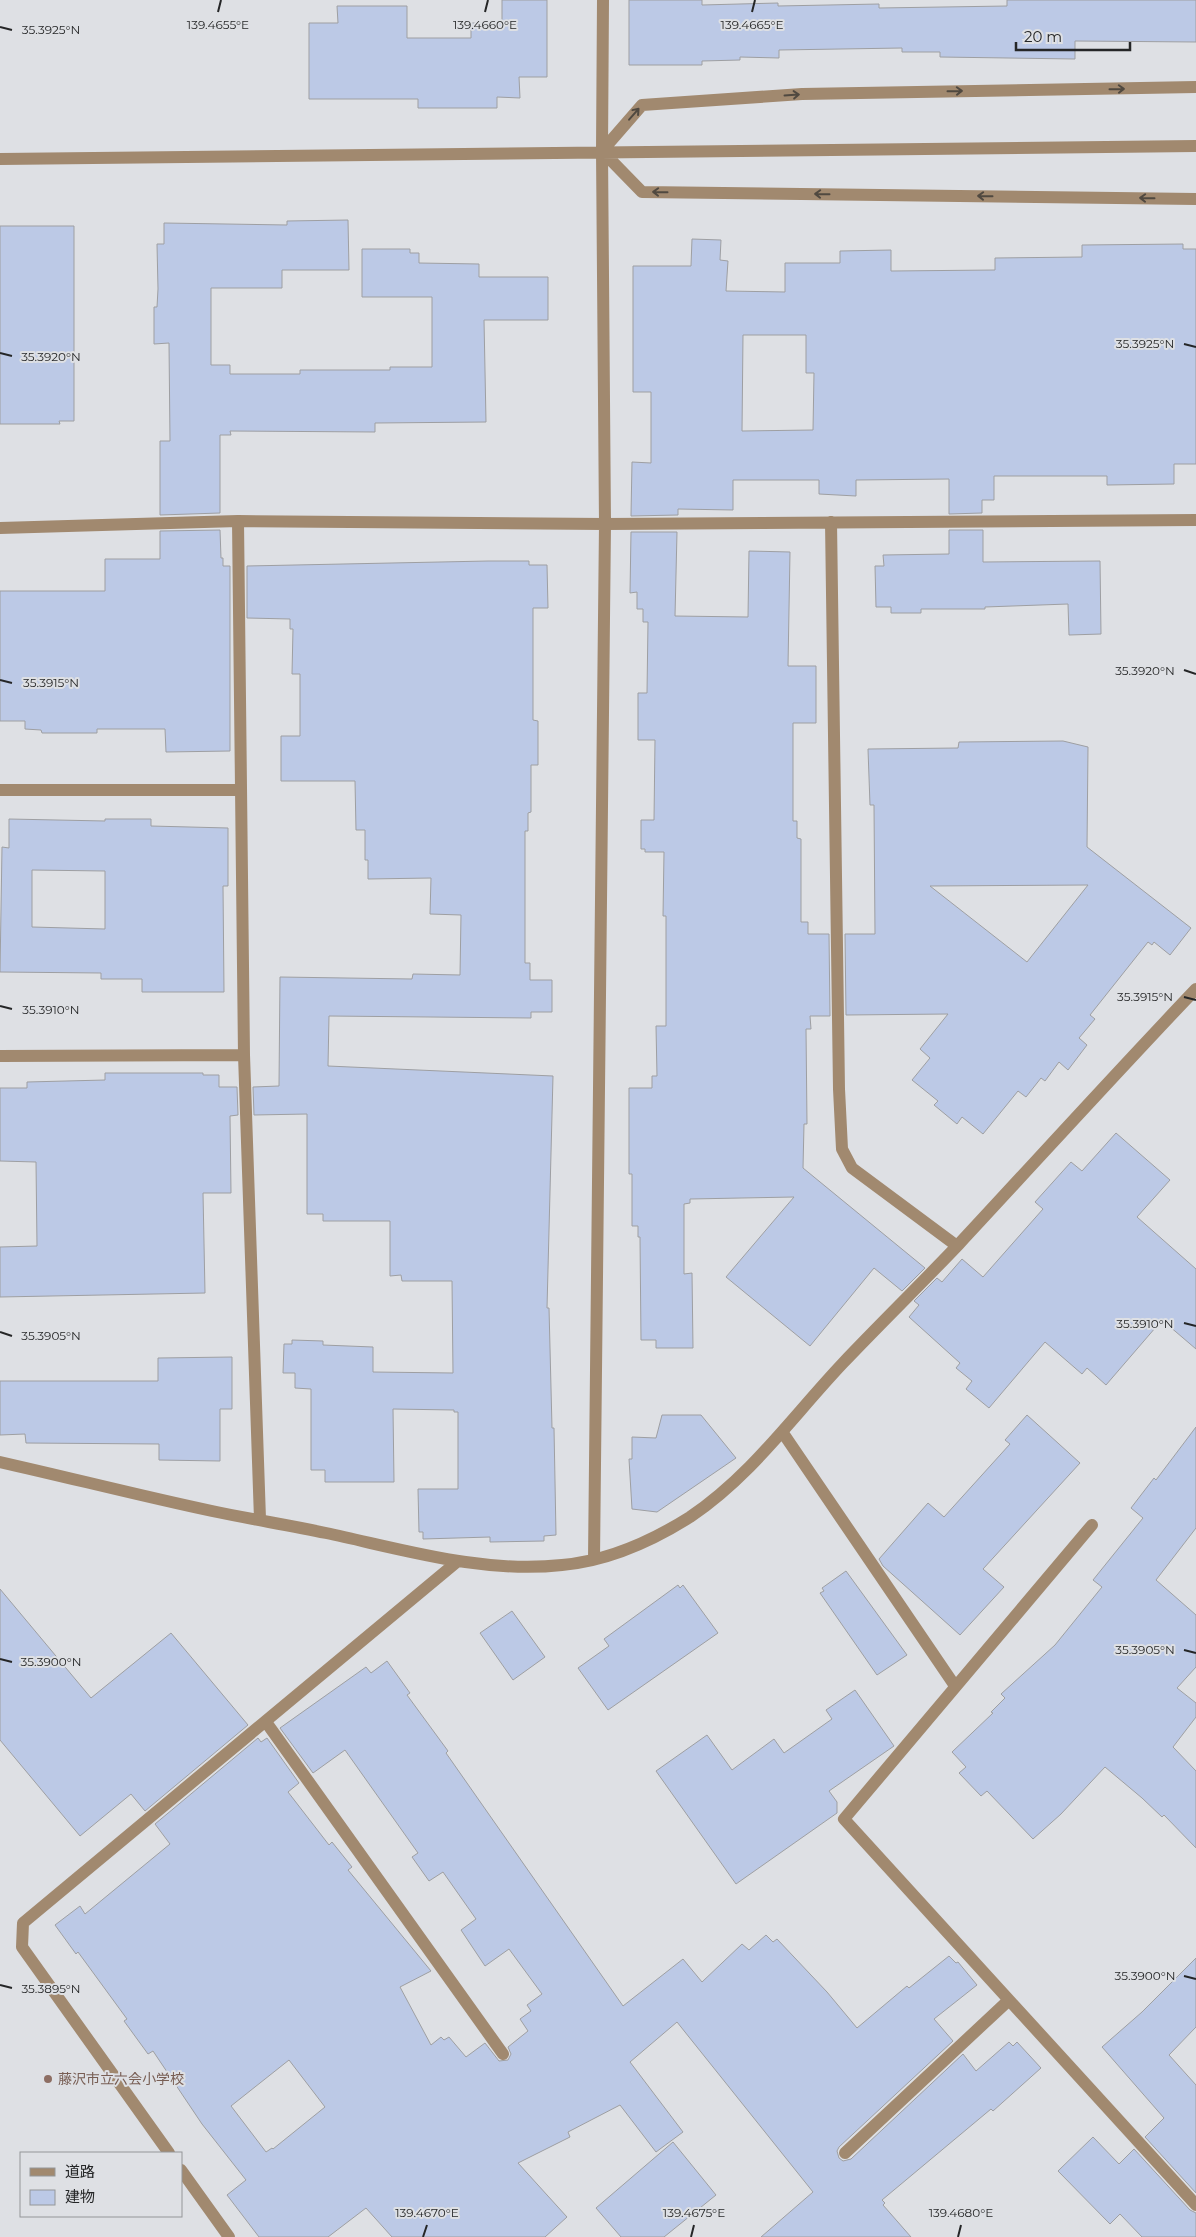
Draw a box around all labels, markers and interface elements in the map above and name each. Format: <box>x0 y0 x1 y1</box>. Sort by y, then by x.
text: 139.4655°E <box>187 17 249 32</box>
text: 139.4660°E <box>453 17 517 32</box>
text: 139.4665°E <box>721 17 783 32</box>
scale bar <box>1016 20 1130 52</box>
text: 35.3925°N <box>22 22 80 37</box>
text: 20 m <box>1024 27 1062 46</box>
one-way arrow <box>1109 84 1125 94</box>
one-way arrow <box>947 87 963 96</box>
one-way arrow <box>784 90 800 99</box>
one-way arrow <box>629 108 640 121</box>
one-way arrow <box>652 187 668 197</box>
one-way arrow <box>815 189 831 199</box>
one-way arrow <box>977 191 994 201</box>
one-way arrow <box>1140 193 1156 203</box>
text: 35.3925°N <box>1116 336 1174 351</box>
text: 35.3920°N <box>21 349 81 364</box>
text: 35.3920°N <box>1115 663 1175 678</box>
text: 35.3915°N <box>23 675 79 690</box>
text: 35.3915°N <box>1117 989 1173 1004</box>
text: 35.3910°N <box>22 1002 80 1017</box>
text: 35.3910°N <box>1116 1316 1174 1331</box>
text: 35.3905°N <box>21 1328 81 1343</box>
text: 35.3905°N <box>1115 1642 1175 1657</box>
text: 35.3900°N <box>21 1654 81 1669</box>
text: 35.3900°N <box>1115 1968 1175 1983</box>
text: 35.3895°N <box>21 1981 81 1996</box>
place label: 藤沢市立六会小学校 <box>58 2070 184 2088</box>
marker: 藤沢市立六会小学校 <box>42 2073 54 2085</box>
legend <box>20 2152 182 2217</box>
text: 道路 <box>65 2162 95 2181</box>
text: 建物 <box>65 2187 95 2206</box>
text: 139.4670°E <box>395 2205 459 2220</box>
text: 139.4675°E <box>663 2205 725 2220</box>
text: 139.4680°E <box>929 2205 993 2220</box>

